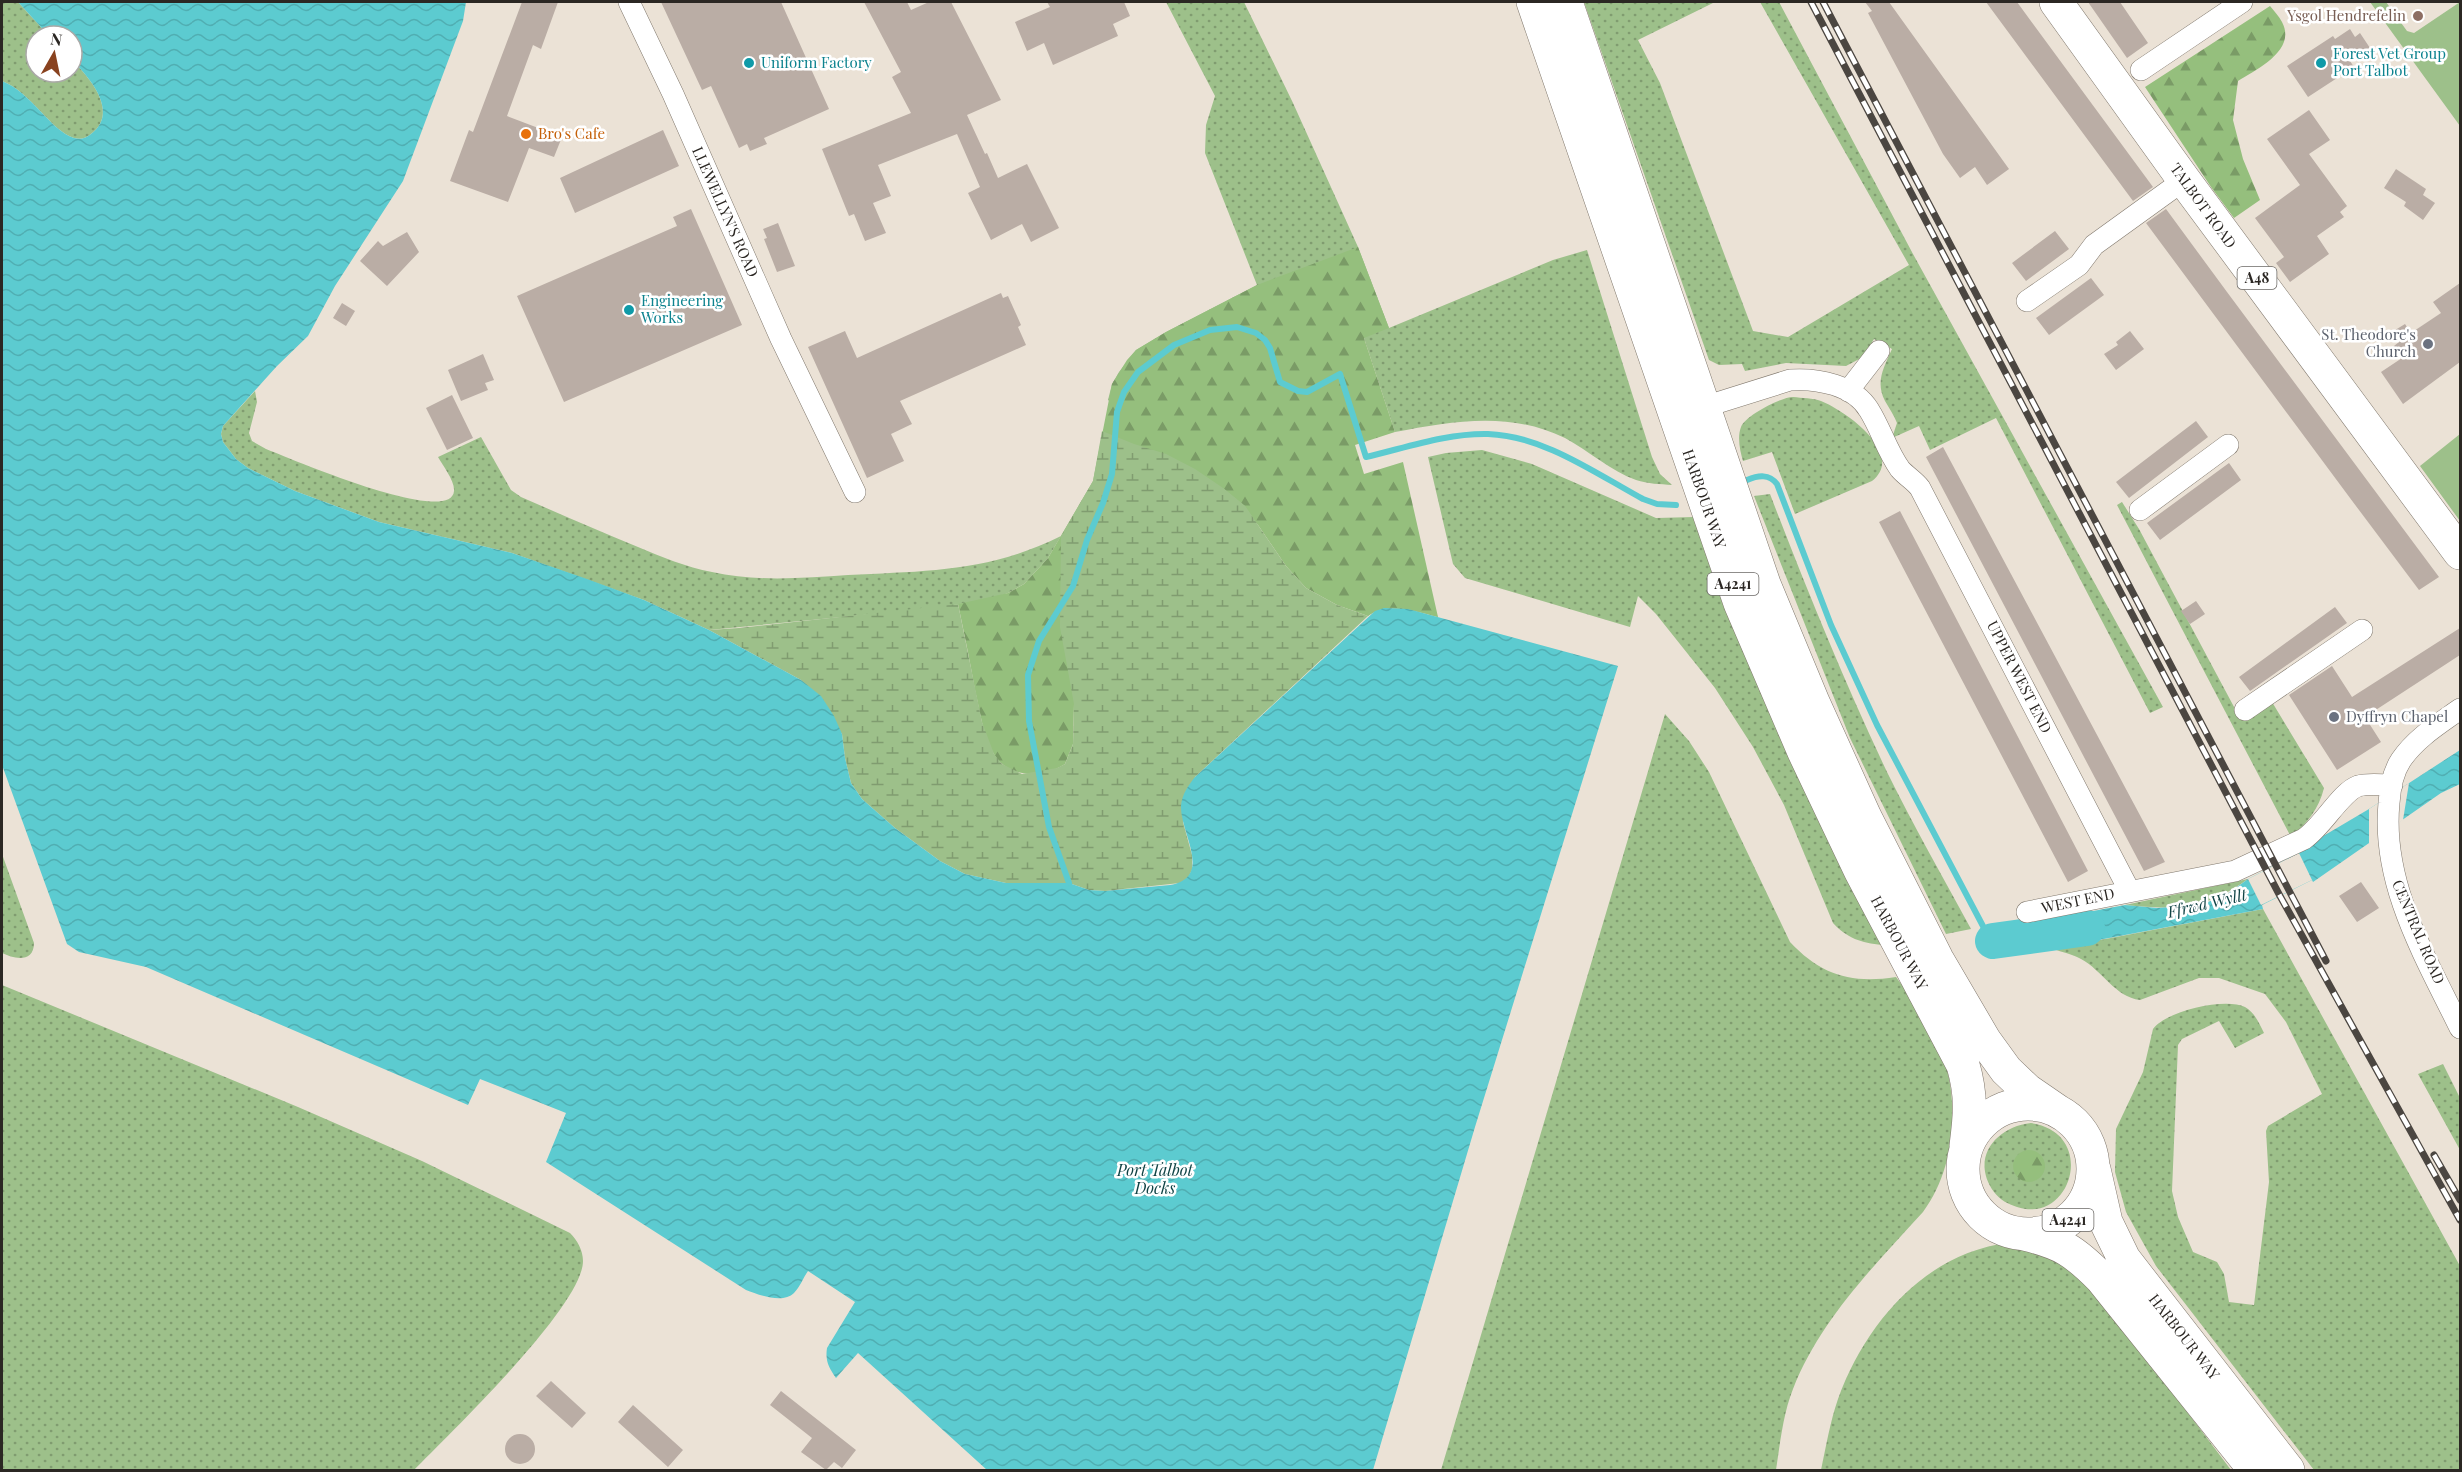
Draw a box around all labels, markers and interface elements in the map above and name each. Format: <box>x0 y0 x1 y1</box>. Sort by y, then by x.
place label: Ysgol Hendrefelin <box>2286 5 2406 25</box>
marker: Ysgol Hendrefelin <box>2411 9 2425 23</box>
north arrow <box>24 24 84 84</box>
text: N <box>49 27 64 50</box>
place label: Forest Vet Group Port Talbot <box>2333 43 2446 80</box>
place label: Uniform Factory <box>761 52 872 72</box>
marker: Uniform Factory <box>742 56 756 70</box>
marker: Forest Vet Group Port Talbot <box>2314 56 2328 70</box>
place label: Bro's Cafe <box>538 123 605 143</box>
marker: Bro's Cafe <box>519 127 533 141</box>
street label: LLEWELLYN'S ROAD <box>688 143 764 280</box>
street label: TALBOT ROAD <box>2166 159 2241 252</box>
road number: A48 <box>2238 267 2276 289</box>
place label: Engineering Works <box>640 290 723 327</box>
marker: Engineering Works <box>622 303 636 317</box>
place label: St. Theodore's Church <box>2321 324 2416 361</box>
marker: St. Theodore's Church <box>2421 337 2435 351</box>
street label: HARBOUR WAY <box>1679 446 1731 551</box>
road number: A4241 <box>1708 573 1758 595</box>
street label: UPPER WEST END <box>1983 617 2057 736</box>
place label: Dyffryn Chapel <box>2346 706 2448 726</box>
marker: Dyffryn Chapel <box>2327 710 2341 724</box>
street label: CENTRAL ROAD <box>2388 876 2450 987</box>
street label: WEST END <box>2039 883 2116 918</box>
water label: Ffrwd Wyllt <box>2164 883 2249 922</box>
street label: HARBOUR WAY <box>1867 892 1933 993</box>
water label: Port Talbot Docks <box>1116 1159 1194 1198</box>
road number: A4241 <box>2042 1209 2094 1231</box>
street label: HARBOUR WAY <box>2145 1289 2225 1384</box>

